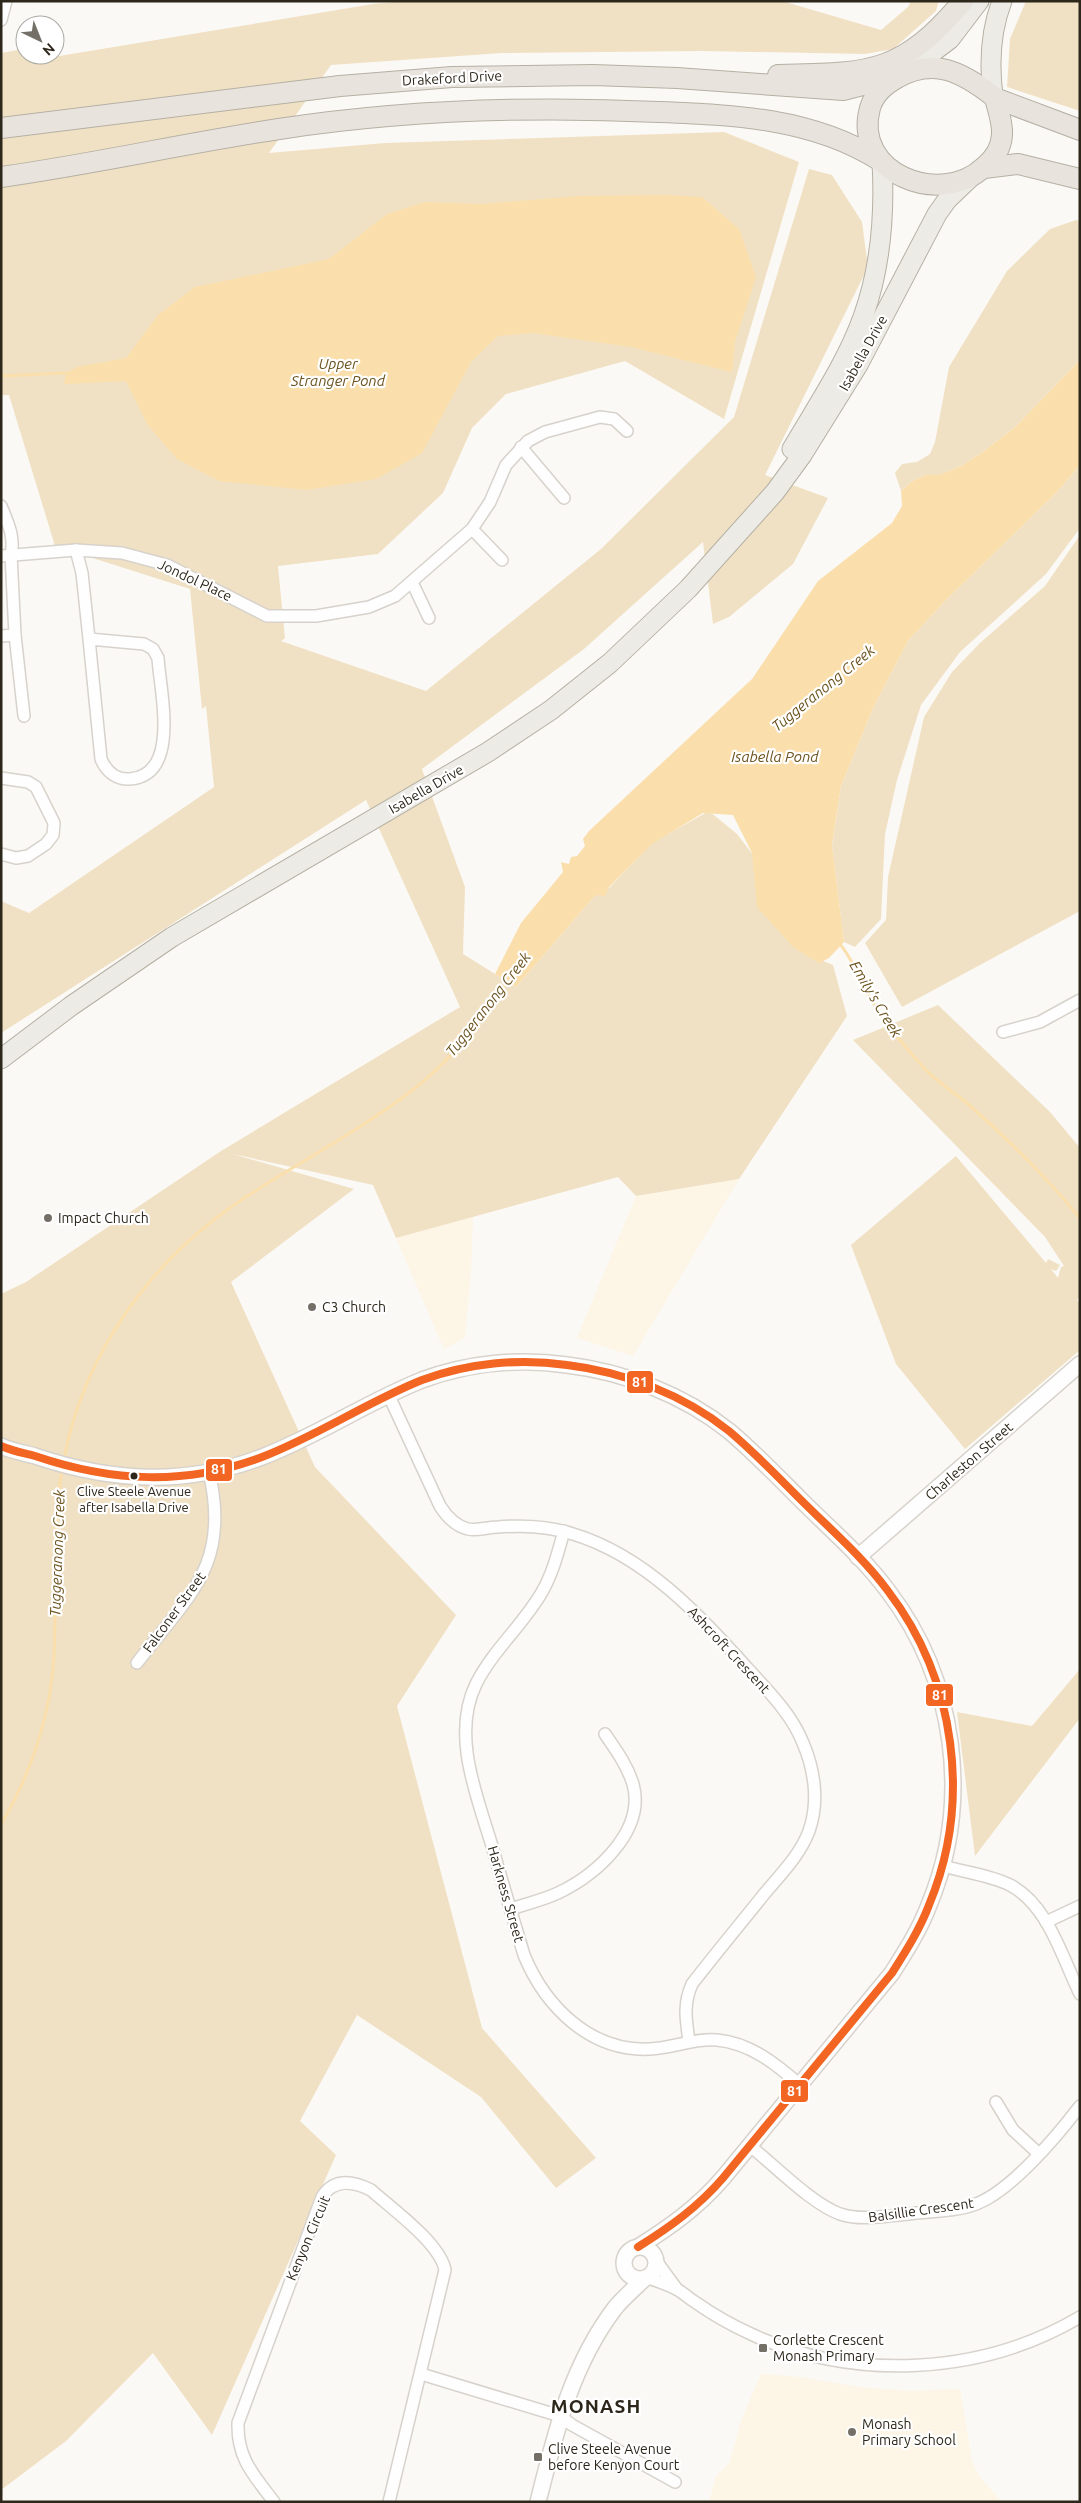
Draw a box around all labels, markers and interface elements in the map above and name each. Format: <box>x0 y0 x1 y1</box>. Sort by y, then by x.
north arrow <box>15 15 65 65</box>
text: N <box>40 40 58 59</box>
street label: Drakeford Drive <box>402 67 502 89</box>
street label: Isabella Drive <box>836 313 890 393</box>
water label: Upper Stranger Pond <box>290 355 386 389</box>
street label: Jondol Place <box>155 556 235 604</box>
water label: Tuggeranong Creek <box>768 641 878 735</box>
water label: Isabella Pond <box>731 748 819 765</box>
street label: Isabella Drive <box>386 761 466 817</box>
water label: Tuggeranong Creek <box>442 948 534 1059</box>
water label: Emily's Creek <box>846 958 906 1041</box>
place label: Impact Church <box>58 1210 149 1226</box>
marker: Impact Church <box>42 1212 54 1224</box>
place label: C3 Church <box>322 1299 386 1315</box>
marker: C3 Church <box>306 1301 318 1313</box>
line badge: 81 <box>626 1370 654 1394</box>
text: 81 <box>632 1374 648 1390</box>
street label: Charleston Street <box>922 1418 1016 1503</box>
line badge: 81 <box>205 1458 233 1482</box>
text: 81 <box>211 1461 227 1477</box>
marker: Clive Steele Avenue after Isabella Drive <box>129 1471 139 1481</box>
place label: Clive Steele Avenue after Isabella Drive <box>77 1484 191 1514</box>
water label: Tuggeranong Creek <box>46 1489 68 1617</box>
street label: Falconer Street <box>139 1568 209 1655</box>
street label: Ashcroft Crescent <box>685 1603 774 1697</box>
line badge: 81 <box>925 1683 954 1707</box>
text: 81 <box>932 1687 948 1703</box>
street label: Harkness Street <box>485 1844 528 1945</box>
line badge: 81 <box>780 2079 809 2103</box>
text: 81 <box>787 2083 803 2099</box>
street label: Kenyon Circuit <box>283 2193 333 2283</box>
street label: Balsillie Crescent <box>867 2195 975 2225</box>
place label: Corlette Crescent Monash Primary <box>773 2332 884 2364</box>
marker: Corlette Crescent Monash Primary <box>757 2342 769 2354</box>
district label: MONASH <box>551 2395 641 2417</box>
place label: Monash Primary School <box>862 2416 956 2448</box>
marker: Monash Primary School <box>846 2426 858 2438</box>
place label: Clive Steele Avenue before Kenyon Court <box>548 2441 680 2473</box>
marker: Clive Steele Avenue before Kenyon Court <box>532 2451 544 2463</box>

